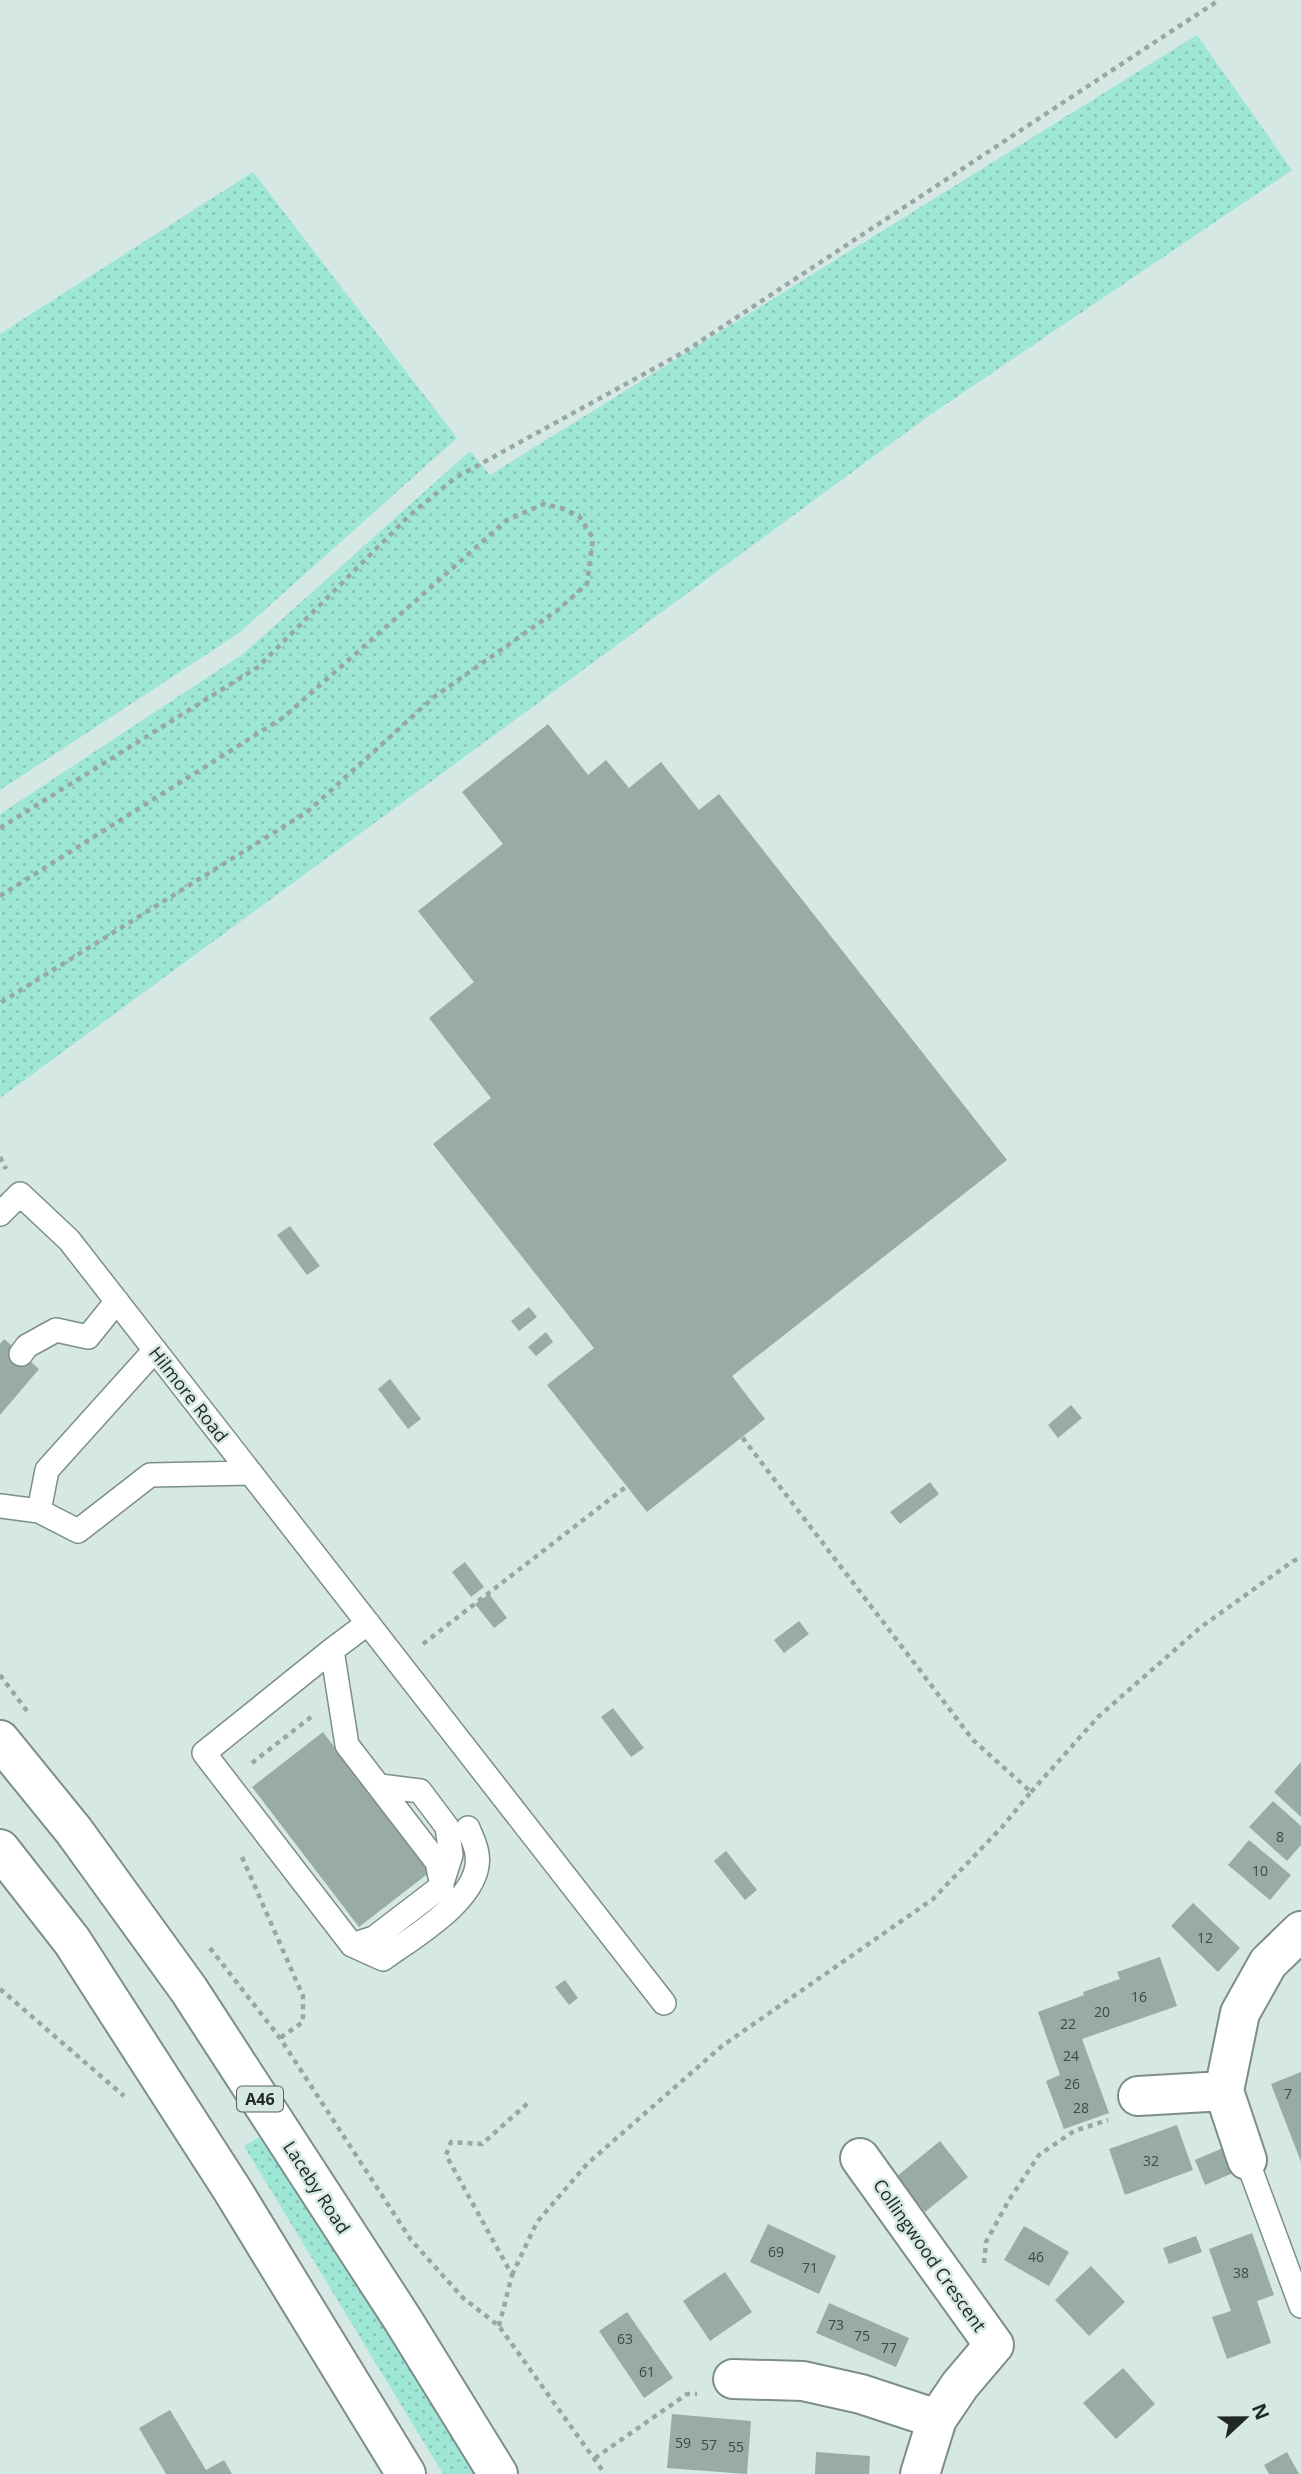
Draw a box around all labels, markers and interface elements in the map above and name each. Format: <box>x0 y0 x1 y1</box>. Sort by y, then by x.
street label: Hilmore Road <box>144 1341 234 1447</box>
house number: 8 <box>1276 1827 1284 1846</box>
house number: 10 <box>1252 1861 1268 1880</box>
house number: 12 <box>1197 1928 1213 1947</box>
house number: 16 <box>1131 1987 1147 2006</box>
house number: 20 <box>1094 2002 1110 2021</box>
house number: 22 <box>1060 2014 1076 2033</box>
house number: 24 <box>1063 2046 1079 2065</box>
house number: 26 <box>1064 2074 1080 2093</box>
house number: 7 <box>1284 2084 1292 2103</box>
road number: A46 <box>237 2086 283 2112</box>
house number: 28 <box>1073 2098 1089 2117</box>
street label: Laceby Road <box>278 2136 356 2238</box>
house number: 32 <box>1143 2151 1159 2170</box>
street label: Collingwood Crescent <box>868 2174 992 2336</box>
house number: 69 <box>768 2242 784 2261</box>
house number: 46 <box>1028 2247 1044 2266</box>
house number: 71 <box>802 2258 818 2277</box>
house number: 38 <box>1233 2263 1249 2282</box>
house number: 73 <box>828 2315 844 2334</box>
house number: 75 <box>854 2326 870 2345</box>
house number: 63 <box>617 2329 633 2348</box>
house number: 77 <box>881 2338 897 2357</box>
house number: 61 <box>639 2362 655 2381</box>
north arrow <box>1210 2383 1280 2453</box>
text: N <box>1246 2400 1276 2424</box>
house number: 59 <box>675 2433 691 2452</box>
house number: 57 <box>701 2435 717 2454</box>
house number: 55 <box>728 2437 744 2456</box>

